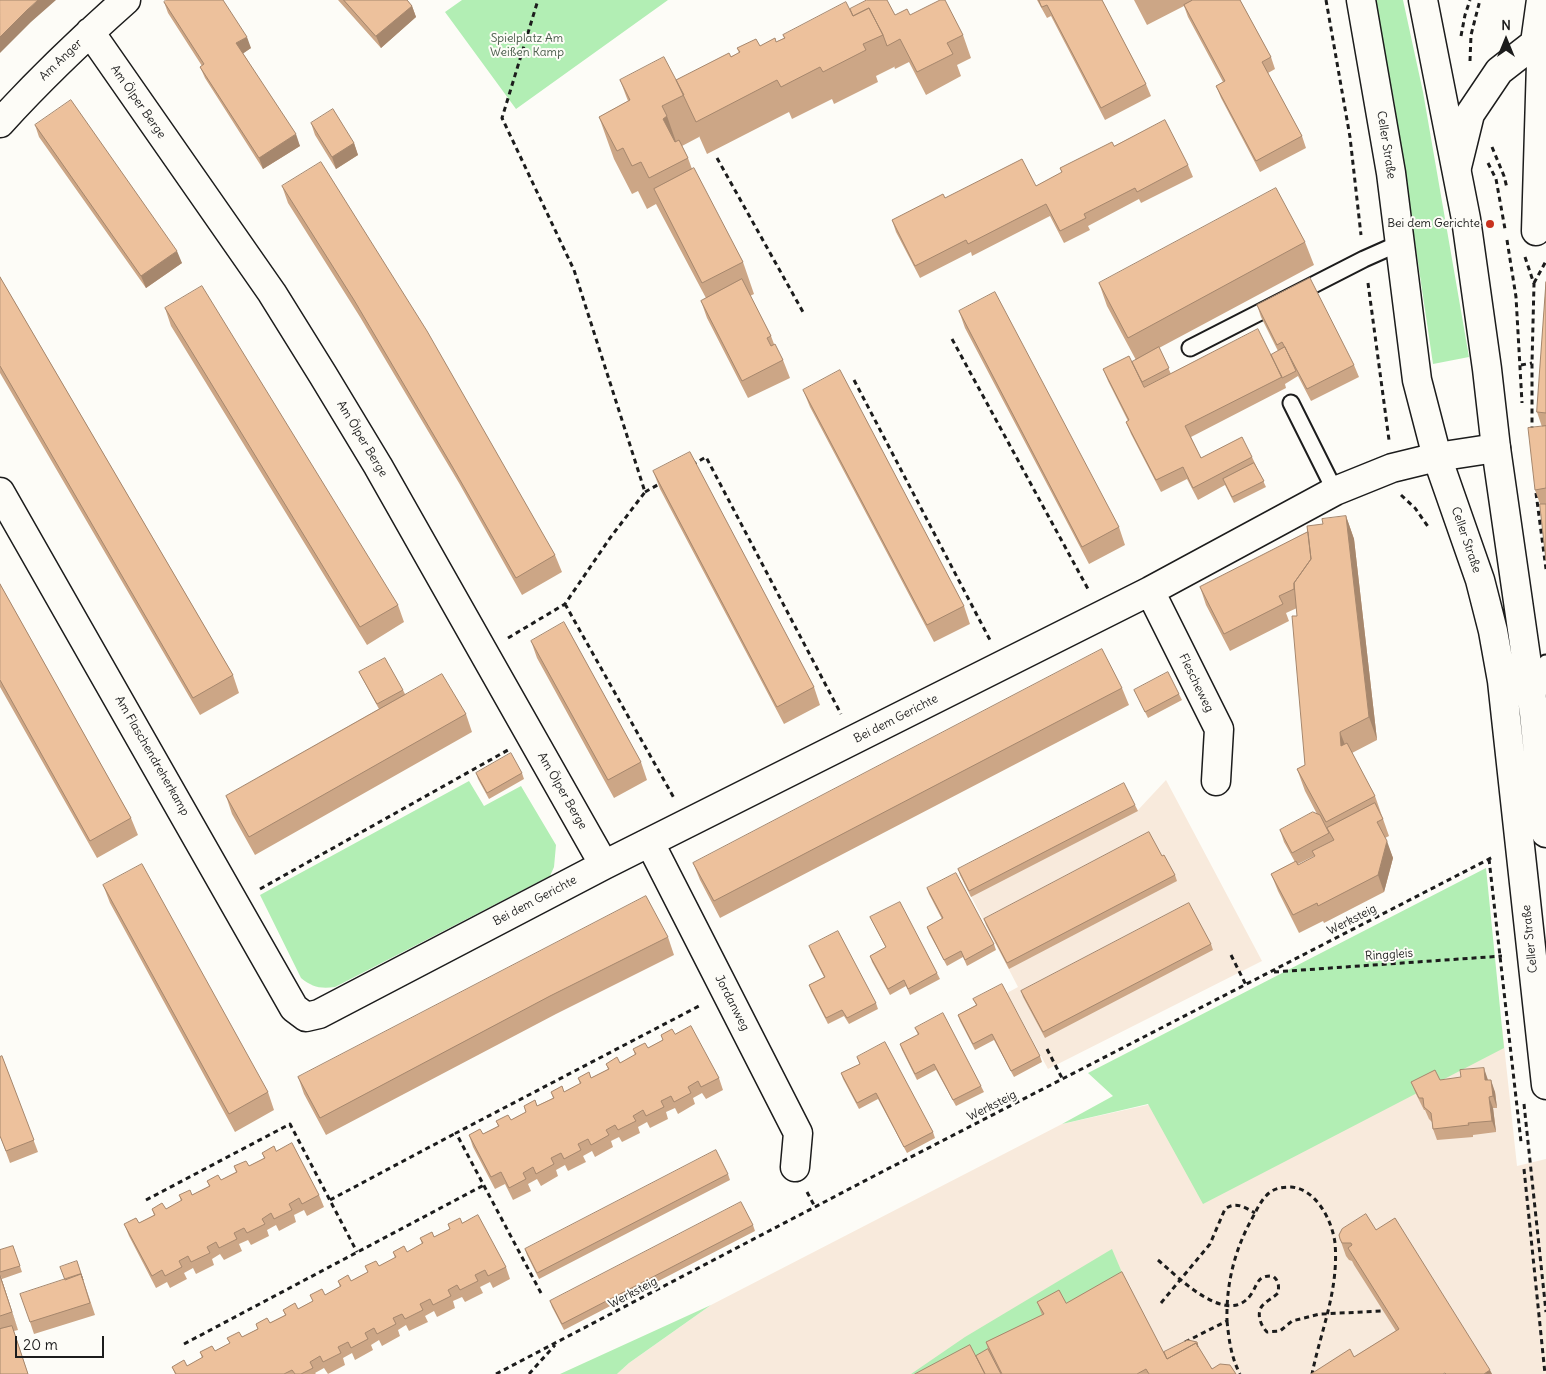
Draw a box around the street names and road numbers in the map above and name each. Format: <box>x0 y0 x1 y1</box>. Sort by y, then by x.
street label: Am Anger <box>37 36 85 84</box>
street label: Am Ölper Berge <box>107 62 169 142</box>
street label: Celler Straße <box>1374 110 1398 180</box>
street label: Am Ölper Berge <box>334 398 390 480</box>
street label: Celler Straße <box>1448 505 1484 575</box>
street label: Flescheweg <box>1176 651 1216 715</box>
street label: Bei dem Gerichte <box>851 692 941 746</box>
street label: Am Flaschendreherkamp <box>112 694 192 818</box>
street label: Am Ölper Berge <box>534 750 590 832</box>
street label: Bei dem Gerichte <box>491 873 579 929</box>
street label: Werksteig <box>1325 902 1379 938</box>
street label: Celler Straße <box>1519 904 1541 974</box>
street label: Ringgleis <box>1365 946 1413 964</box>
street label: Jordanweg <box>712 973 752 1033</box>
street label: Werksteig <box>965 1088 1019 1124</box>
street label: Werksteig <box>606 1274 660 1312</box>

